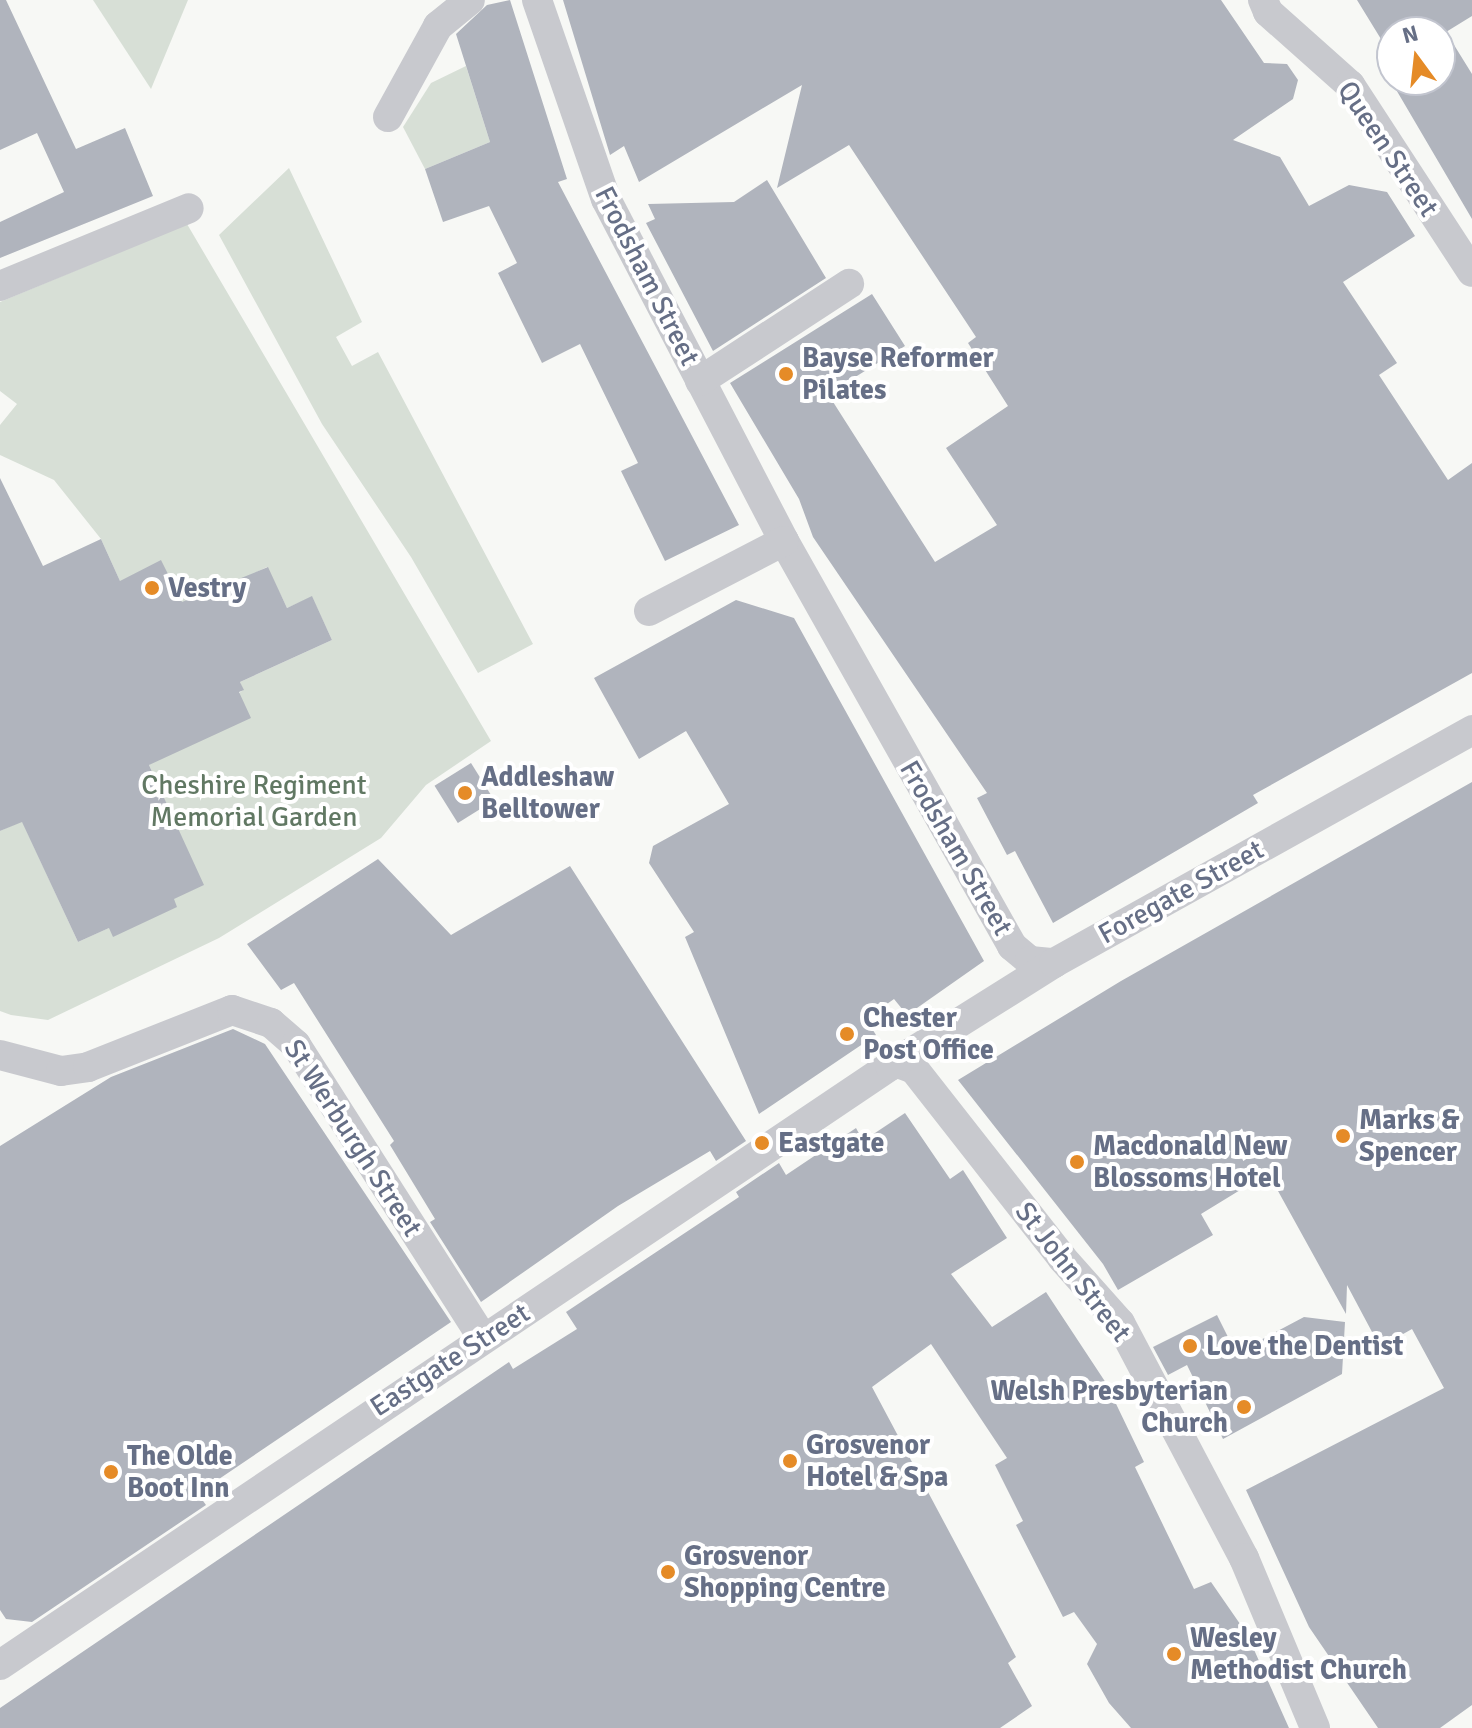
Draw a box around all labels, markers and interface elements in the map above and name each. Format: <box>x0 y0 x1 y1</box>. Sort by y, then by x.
north arrow <box>1376 16 1456 96</box>
text: N <box>1399 19 1421 49</box>
street label: Queen Street <box>1330 75 1446 223</box>
street label: Frodsham Street <box>587 181 707 371</box>
place label: Bayse Reformer Pilates <box>802 341 994 407</box>
marker: Bayse Reformer Pilates <box>777 365 795 383</box>
place label: Vestry <box>168 571 246 605</box>
marker: Vestry <box>143 579 161 597</box>
street label: Frodsham Street <box>892 755 1020 941</box>
place label: Addleshaw Belltower <box>481 760 614 826</box>
park label: Cheshire Regiment Memorial Garden <box>141 768 367 834</box>
marker: Addleshaw Belltower <box>456 784 474 802</box>
street label: Foregate Street <box>1093 833 1269 951</box>
place label: Chester Post Office <box>863 1001 994 1067</box>
marker: Chester Post Office <box>838 1025 856 1043</box>
street label: St Werburgh Street <box>277 1033 429 1243</box>
place label: Marks & Spencer <box>1359 1103 1459 1169</box>
place label: Eastgate <box>778 1126 884 1160</box>
marker: Marks & Spencer <box>1334 1127 1352 1145</box>
place label: Macdonald New Blossoms Hotel <box>1093 1129 1287 1195</box>
marker: Eastgate <box>753 1134 771 1152</box>
marker: Macdonald New Blossoms Hotel <box>1068 1153 1086 1171</box>
street label: St John Street <box>1008 1195 1138 1349</box>
street label: Eastgate Street <box>364 1296 536 1424</box>
place label: Love the Dentist <box>1206 1329 1403 1363</box>
marker: Love the Dentist <box>1181 1337 1199 1355</box>
place label: Welsh Presbyterian Church <box>991 1374 1228 1440</box>
marker: Welsh Presbyterian Church <box>1235 1398 1253 1416</box>
place label: Grosvenor Hotel & Spa <box>806 1428 948 1494</box>
place label: The Olde Boot Inn <box>127 1439 233 1505</box>
marker: Grosvenor Hotel & Spa <box>781 1452 799 1470</box>
marker: The Olde Boot Inn <box>102 1463 120 1481</box>
place label: Grosvenor Shopping Centre <box>684 1539 886 1605</box>
marker: Grosvenor Shopping Centre <box>659 1563 677 1581</box>
place label: Wesley Methodist Church <box>1190 1621 1407 1687</box>
marker: Wesley Methodist Church <box>1165 1645 1183 1663</box>

